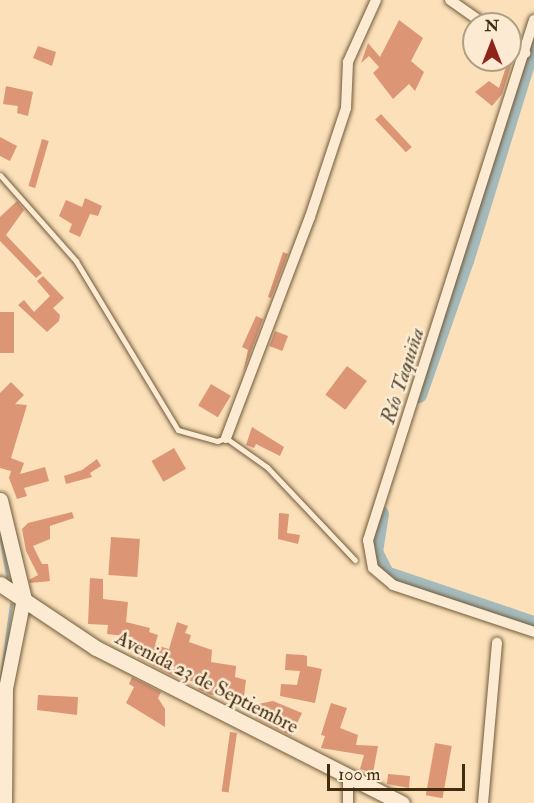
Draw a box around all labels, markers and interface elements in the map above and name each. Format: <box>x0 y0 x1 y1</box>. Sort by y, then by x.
north arrow <box>462 12 522 72</box>
text: N <box>485 16 499 36</box>
water label: Río Taquiña <box>376 325 430 427</box>
street label: Avenida 23 de Septiembre <box>112 625 302 739</box>
scale bar <box>330 752 468 790</box>
text: 100 m <box>338 763 381 786</box>

